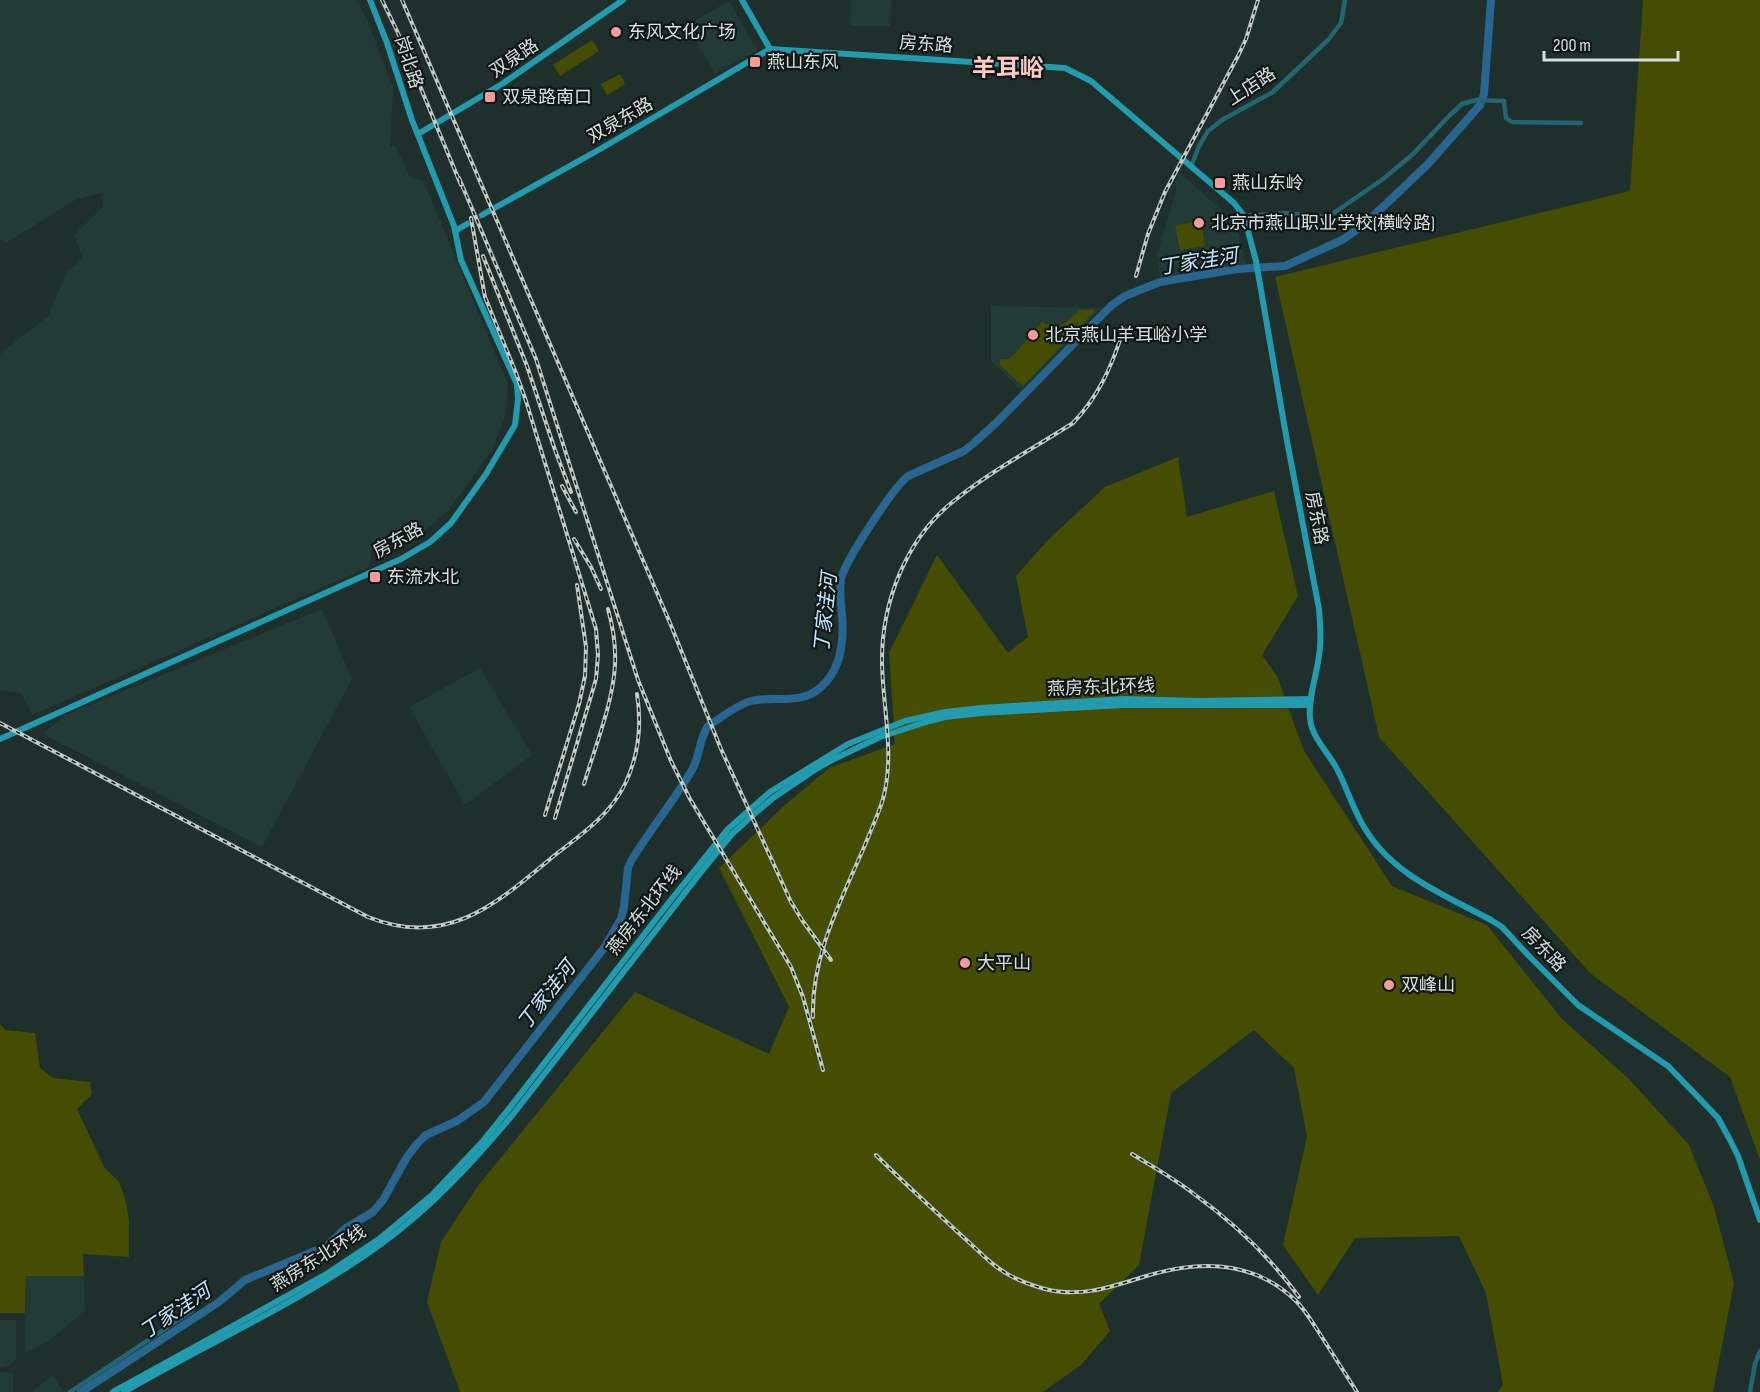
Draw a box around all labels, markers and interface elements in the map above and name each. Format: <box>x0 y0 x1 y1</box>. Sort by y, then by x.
place label: 东风文化广场 <box>628 22 736 43</box>
scale bar <box>1544 24 1678 62</box>
marker: 东风文化广场 <box>609 25 623 39</box>
street label: 房东路 <box>898 32 954 57</box>
street label: 岗北路 <box>390 33 427 91</box>
street label: 双泉路 <box>486 35 543 82</box>
text: 200 m <box>1553 35 1591 56</box>
place label: 燕山东风 <box>767 52 839 73</box>
district label: 羊耳峪 <box>972 54 1044 83</box>
marker: 燕山东风 <box>748 55 762 69</box>
street label: 上店路 <box>1223 63 1280 110</box>
place label: 双泉路南口 <box>502 87 592 108</box>
marker: 双泉路南口 <box>483 90 497 104</box>
street label: 双泉东路 <box>584 93 657 148</box>
place label: 燕山东岭 <box>1232 173 1304 194</box>
marker: 燕山东岭 <box>1213 176 1227 190</box>
place label: 北京市燕山职业学校(横岭路) <box>1211 213 1435 234</box>
marker: 北京市燕山职业学校(横岭路) <box>1192 216 1206 230</box>
water label: 丁家洼河 <box>1157 243 1243 280</box>
place label: 北京燕山羊耳峪小学 <box>1045 325 1207 346</box>
marker: 北京燕山羊耳峪小学 <box>1026 328 1040 342</box>
street label: 房东路 <box>1301 490 1332 547</box>
street label: 房东路 <box>370 518 427 563</box>
place label: 东流水北 <box>387 567 459 588</box>
water label: 丁家洼河 <box>810 568 843 654</box>
marker: 东流水北 <box>368 570 382 584</box>
street label: 燕房东北环线 <box>1047 675 1155 700</box>
street label: 燕房东北环线 <box>603 861 686 959</box>
street label: 房东路 <box>1517 923 1570 976</box>
place label: 大平山 <box>977 953 1031 974</box>
water label: 丁家洼河 <box>513 954 583 1035</box>
marker: 大平山 <box>958 956 972 970</box>
place label: 双峰山 <box>1401 975 1455 996</box>
marker: 双峰山 <box>1382 978 1396 992</box>
street label: 燕房东北环线 <box>267 1221 370 1296</box>
water label: 丁家洼河 <box>136 1277 219 1344</box>

